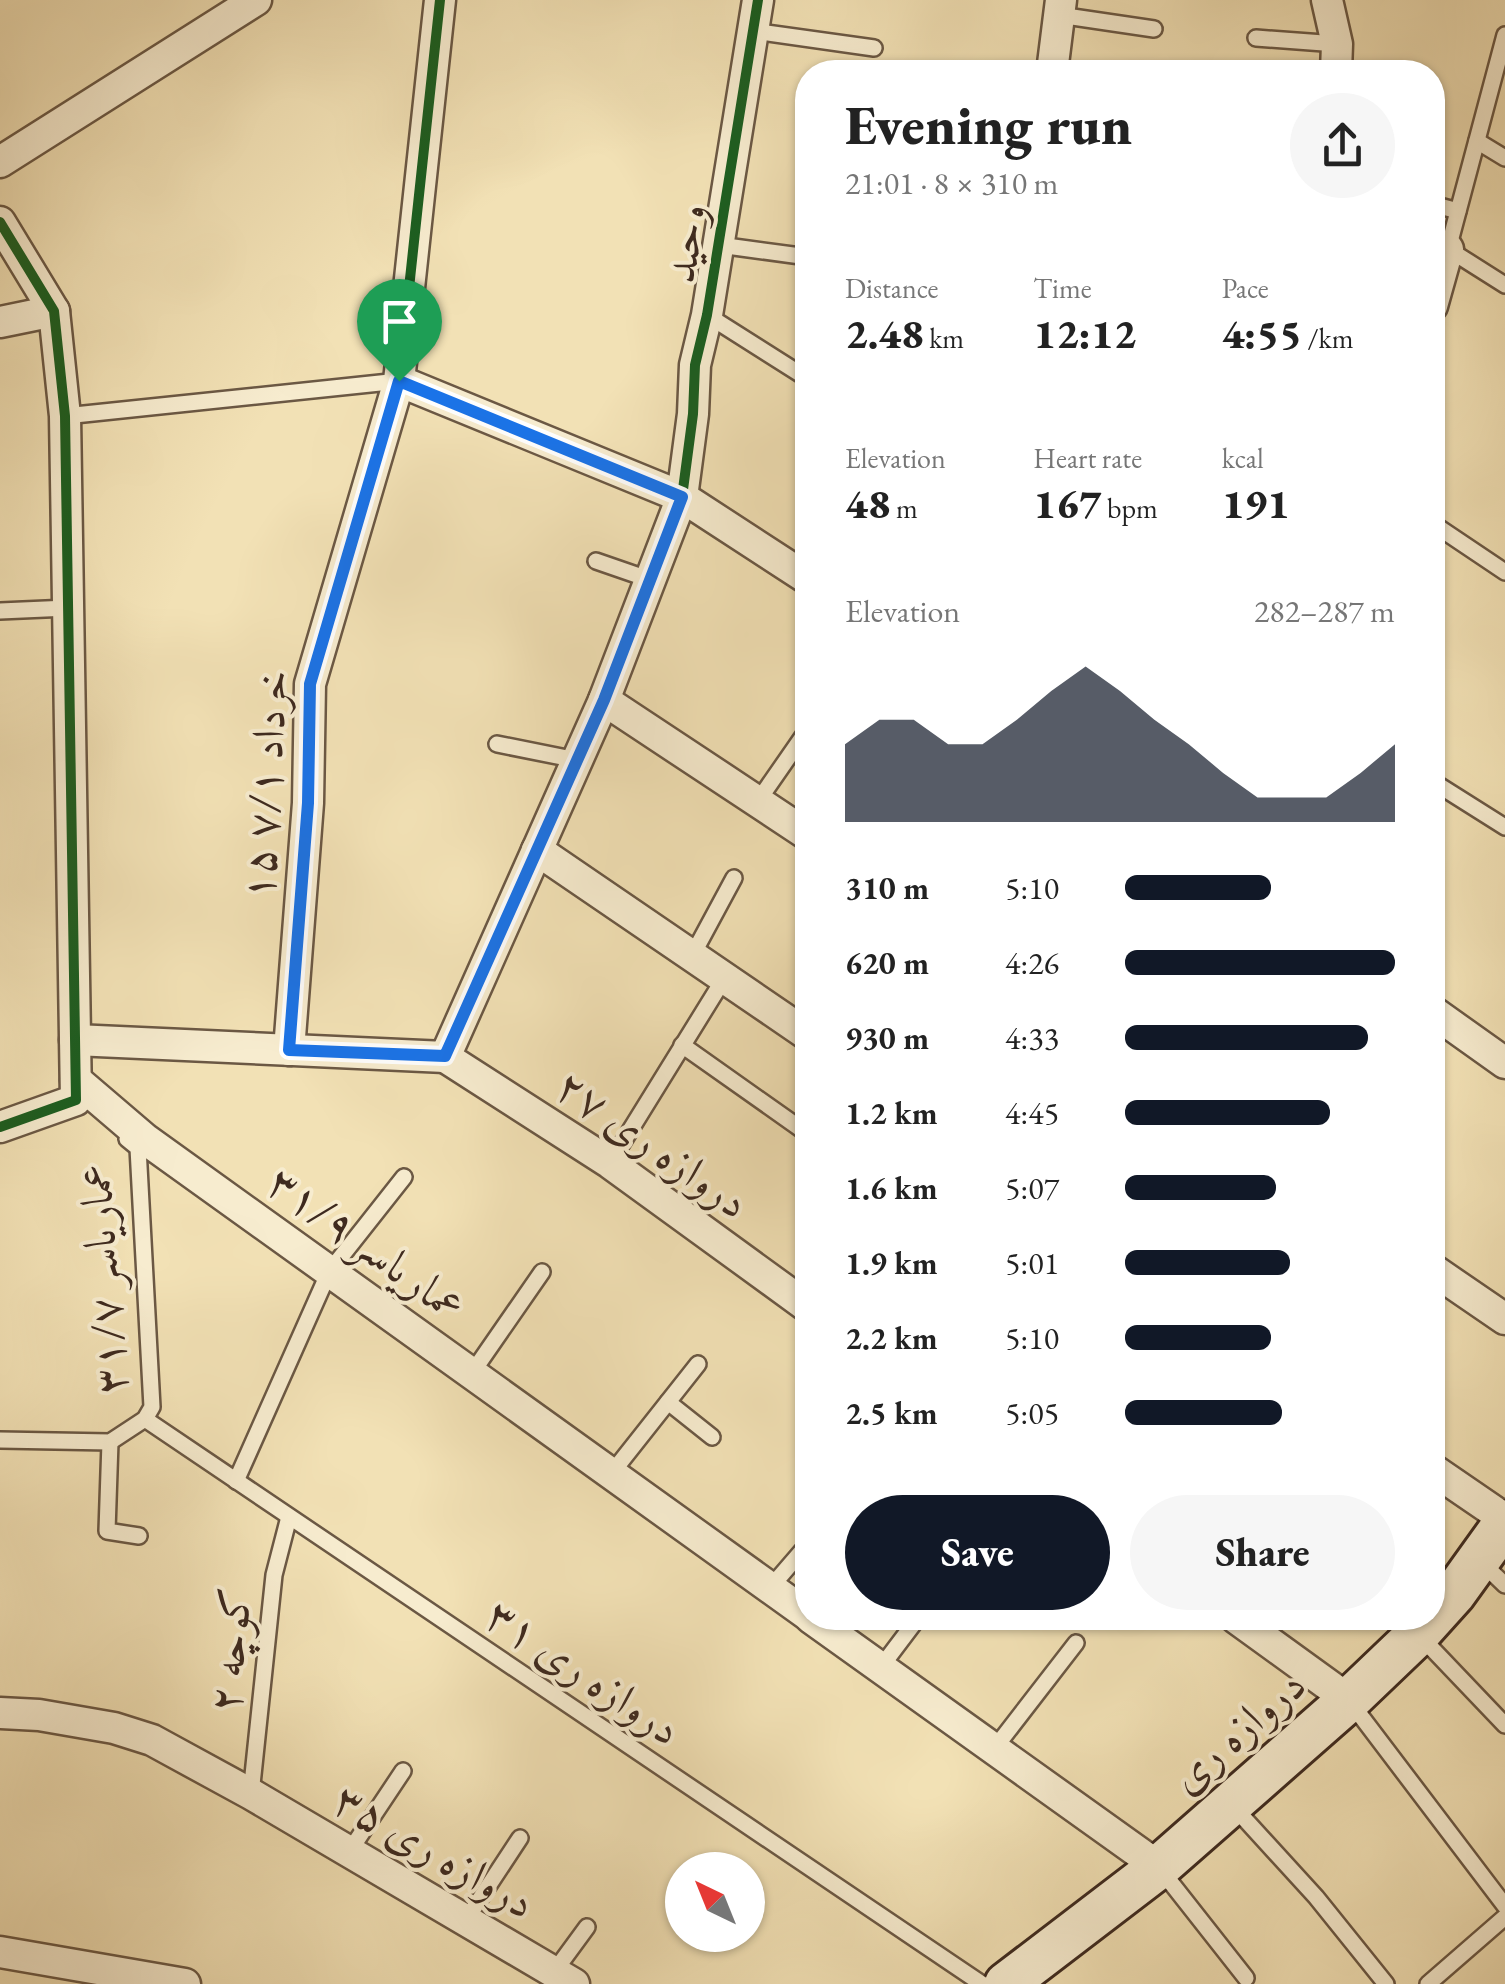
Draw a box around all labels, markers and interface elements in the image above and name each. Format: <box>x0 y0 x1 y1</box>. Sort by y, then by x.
text: Evening run <box>845 89 1132 160</box>
button: share <box>1290 93 1395 198</box>
text: 21:01 · 8 × 310 m <box>845 162 1058 204</box>
street label: وحید <box>649 199 719 287</box>
text: Distance <box>845 270 939 306</box>
text: Time <box>1033 270 1092 306</box>
text: Pace <box>1222 270 1269 306</box>
pin <box>357 279 442 382</box>
icon: arrive <box>372 294 427 349</box>
text: 2.48 <box>845 306 924 361</box>
text: 12:12 <box>1033 306 1136 361</box>
text: 4:55 <box>1222 306 1302 361</box>
text: km <box>924 320 964 356</box>
text: /km <box>1302 320 1354 356</box>
text: Elevation <box>845 440 946 476</box>
text: Heart rate <box>1033 440 1142 476</box>
text: kcal <box>1222 440 1264 476</box>
text: 48 <box>845 476 890 531</box>
text: 167 <box>1033 476 1101 531</box>
text: 191 <box>1222 476 1290 531</box>
text: m <box>890 490 918 526</box>
text: bpm <box>1101 490 1158 526</box>
text: Elevation <box>845 590 960 632</box>
text: 282–287 m <box>1254 590 1395 632</box>
street label: ۱۵ خرداد ۷/۱ <box>227 668 301 902</box>
text: 310 m <box>845 867 929 909</box>
text: 5:10 <box>1005 867 1059 909</box>
text: 620 m <box>845 942 929 984</box>
text: 4:26 <box>1005 942 1059 984</box>
text: 930 m <box>845 1017 929 1059</box>
text: 4:33 <box>1005 1017 1059 1059</box>
street label: دروازه ری ۲۷ <box>545 1055 761 1231</box>
text: 1.2 km <box>845 1092 938 1134</box>
text: 4:45 <box>1005 1092 1059 1134</box>
street label: عماریاسر ۳۱/۹ <box>255 1152 477 1336</box>
street label: عماریاسر ۳۱/۷ <box>65 1162 141 1396</box>
text: 1.6 km <box>845 1167 938 1209</box>
text: 5:07 <box>1005 1167 1059 1209</box>
text: 1.9 km <box>845 1242 938 1284</box>
text: 5:01 <box>1005 1242 1059 1284</box>
text: 2.2 km <box>845 1317 938 1359</box>
text: 5:10 <box>1005 1317 1059 1359</box>
text: 2.5 km <box>845 1392 938 1434</box>
text: 5:05 <box>1005 1392 1059 1434</box>
button: Save <box>845 1495 1110 1610</box>
button: Share <box>1130 1495 1395 1610</box>
street label: دروازه ری ۳۱ <box>475 1584 693 1758</box>
street label: کوچه ۲ <box>194 1585 267 1715</box>
street label: دروازه ری <box>1157 1655 1317 1805</box>
street label: دروازه ری ۳۵ <box>324 1769 546 1931</box>
north arrow <box>665 1852 765 1952</box>
map controls <box>665 1852 765 1952</box>

